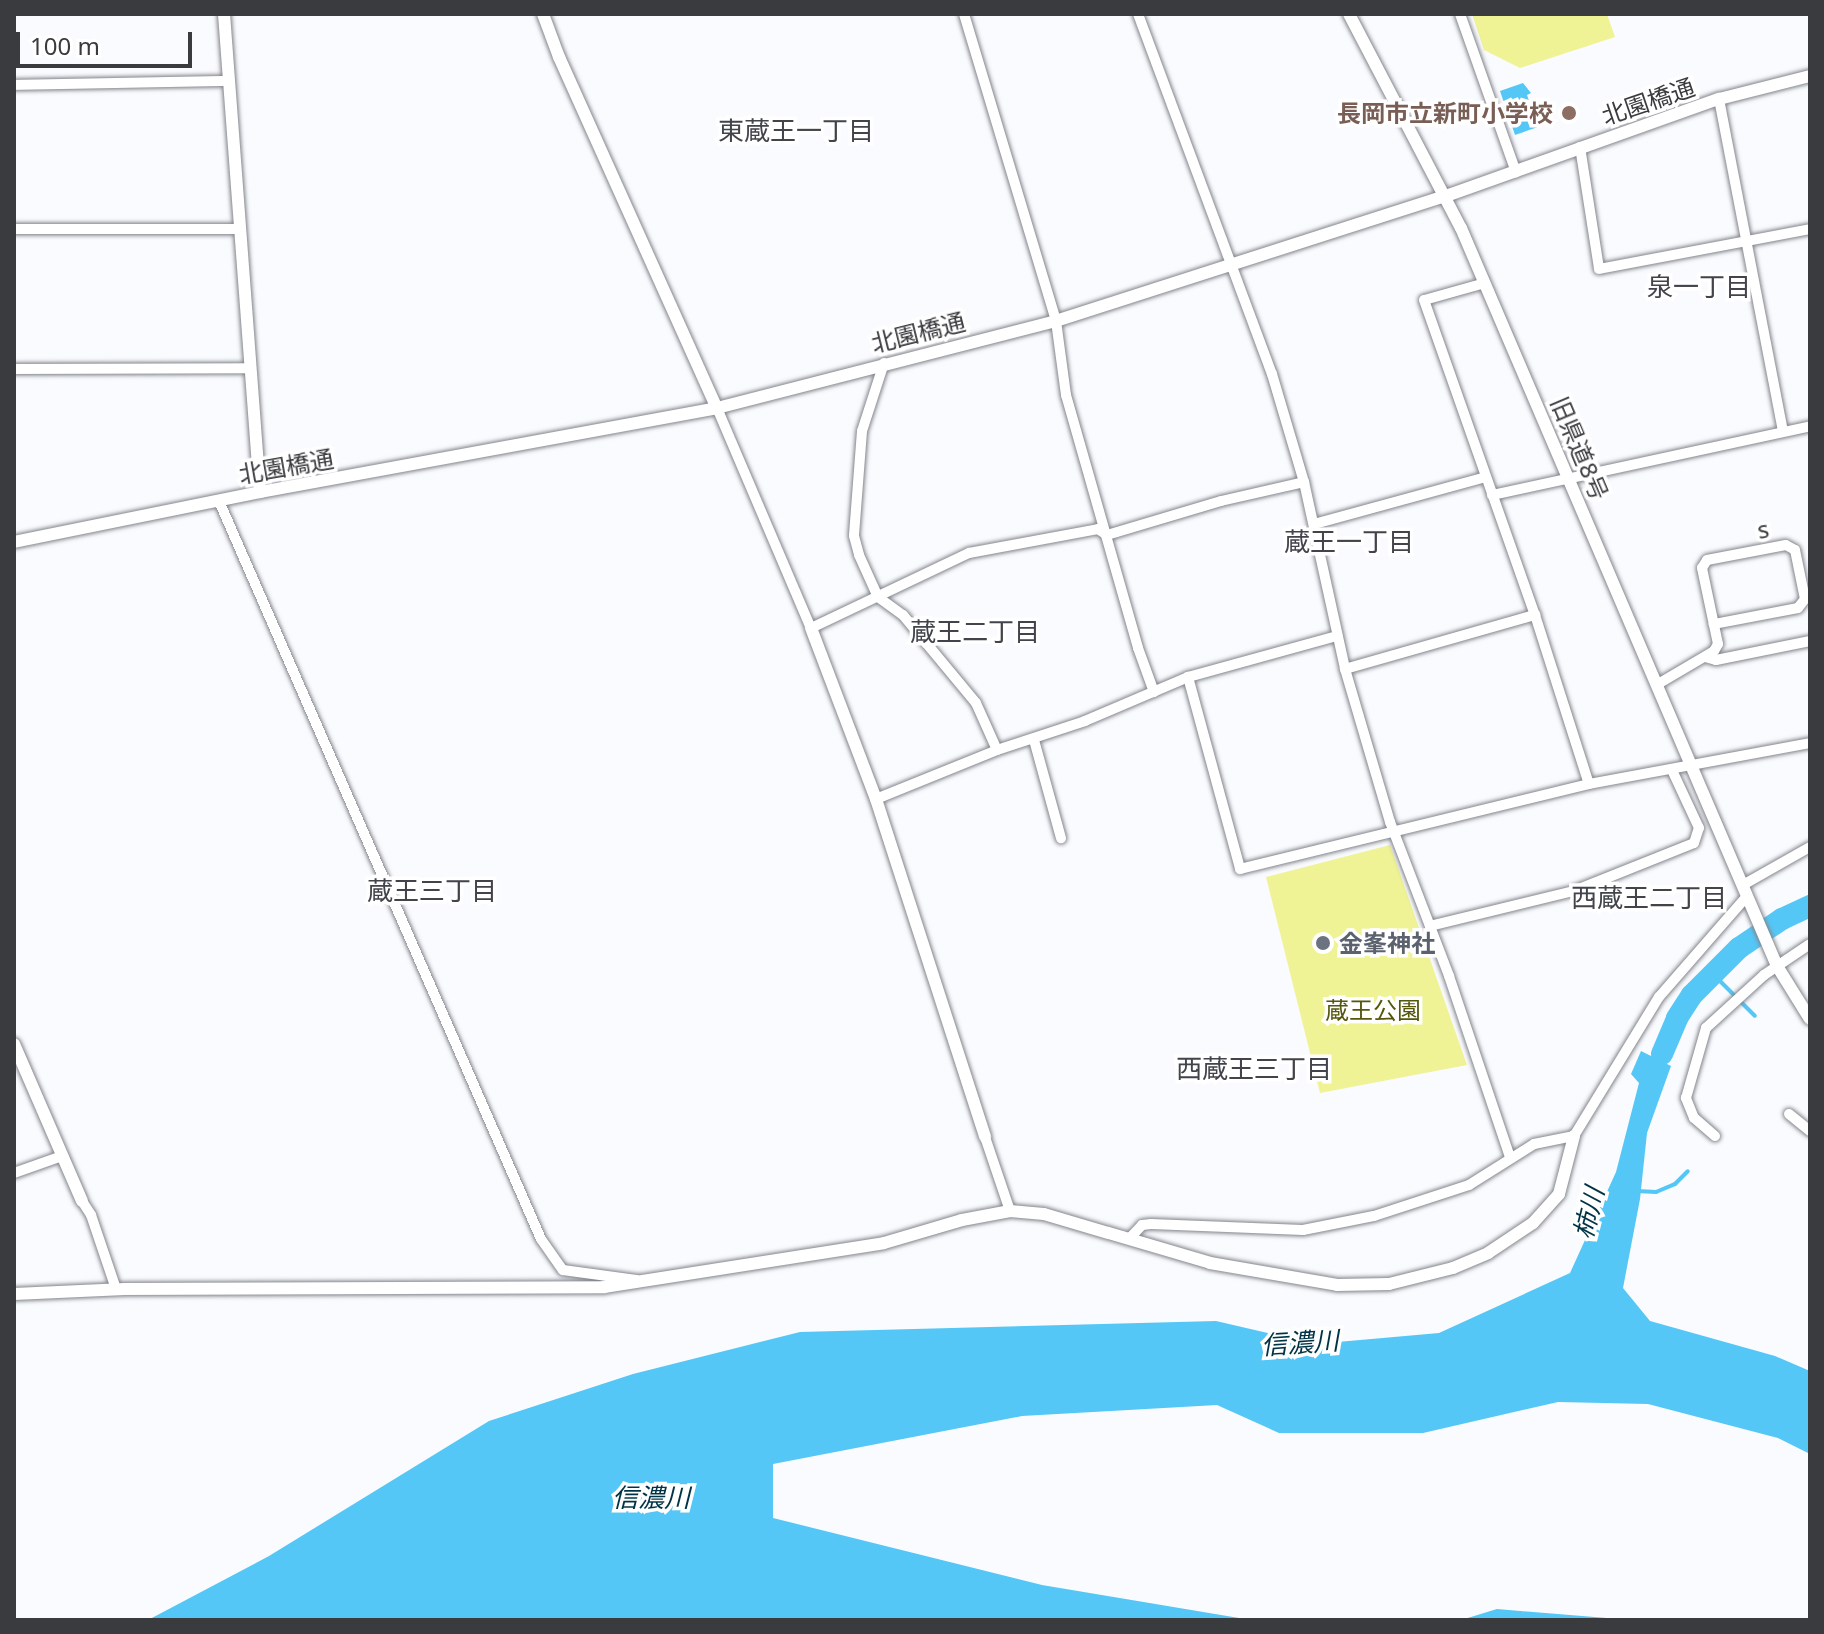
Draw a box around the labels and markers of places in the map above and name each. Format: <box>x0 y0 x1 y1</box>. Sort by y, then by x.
place label: 長岡市立新町小学校 <box>1337 99 1553 127</box>
marker: 長岡市立新町小学校 <box>1560 104 1578 122</box>
place label: 金峯神社 <box>1339 929 1435 957</box>
marker: 金峯神社 <box>1314 934 1332 952</box>

